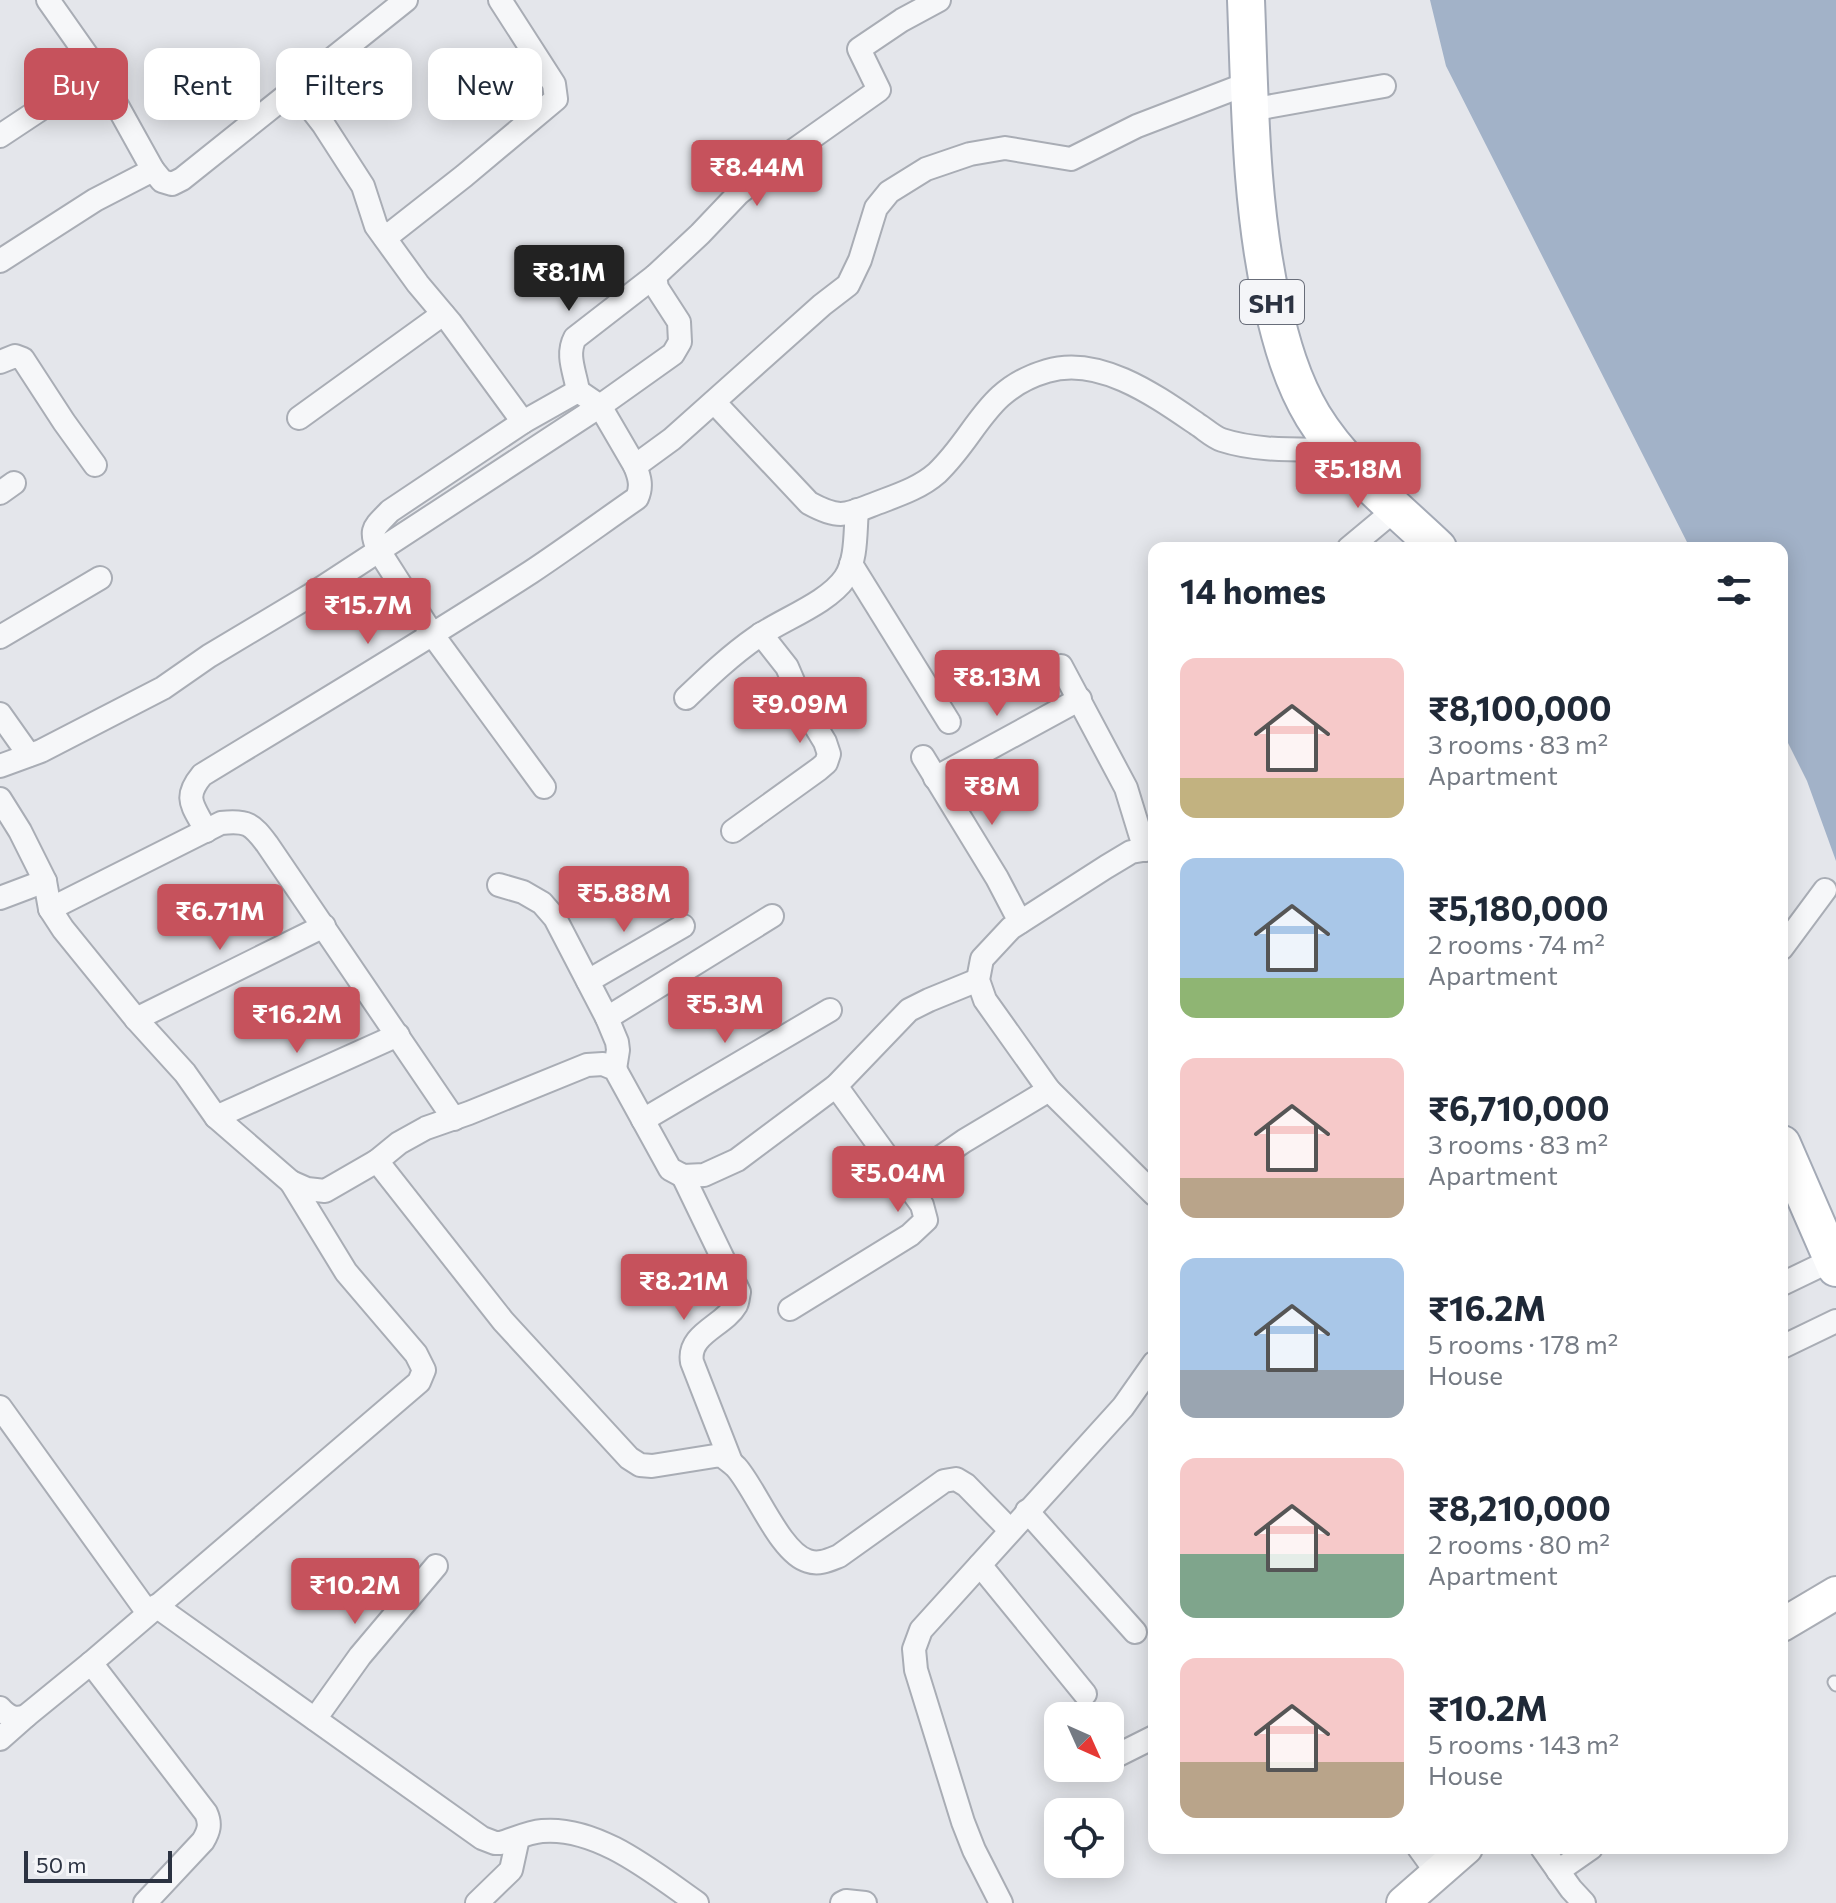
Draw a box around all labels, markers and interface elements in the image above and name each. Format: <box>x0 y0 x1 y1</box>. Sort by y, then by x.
chip: Buy <box>24 48 128 120</box>
chip: Rent <box>144 48 260 120</box>
chip: Filters <box>276 48 412 120</box>
chip: New <box>428 48 542 120</box>
pin: ₹8.44M <box>692 140 822 208</box>
text: ₹8.44M <box>709 150 805 181</box>
pin: ₹8.1M <box>513 245 625 313</box>
text: ₹8.1M <box>532 255 606 286</box>
road number: SH1 <box>1240 280 1304 324</box>
pin: ₹5.18M <box>1293 442 1423 510</box>
text: ₹5.18M <box>1314 452 1402 483</box>
icon: filters <box>1712 568 1756 612</box>
text: 14 homes <box>1180 569 1326 611</box>
pin: ₹15.7M <box>303 578 433 646</box>
text: ₹15.7M <box>324 588 412 619</box>
pin: ₹8.13M <box>932 650 1062 718</box>
text: ₹8.13M <box>953 660 1041 691</box>
pin: ₹9.09M <box>735 677 865 745</box>
text: ₹8,100,000 <box>1428 686 1612 728</box>
text: ₹9.09M <box>752 687 848 718</box>
icon: home <box>1244 690 1340 786</box>
text: 3 rooms · 83 m² <box>1428 728 1608 759</box>
pin: ₹8M <box>953 759 1031 827</box>
text: Apartment <box>1428 759 1558 790</box>
text: ₹8M <box>963 769 1021 800</box>
pin: ₹5.88M <box>559 866 689 934</box>
text: ₹5.88M <box>577 876 671 907</box>
pin: ₹6.71M <box>155 884 285 952</box>
text: ₹5,180,000 <box>1428 886 1609 928</box>
icon: home <box>1244 890 1340 986</box>
text: ₹6.71M <box>175 894 265 925</box>
text: 2 rooms · 74 m² <box>1428 928 1605 959</box>
text: Apartment <box>1428 959 1558 990</box>
pin: ₹5.3M <box>669 977 781 1045</box>
pin: ₹16.2M <box>232 987 362 1055</box>
text: ₹5.3M <box>686 987 764 1018</box>
text: ₹16.2M <box>252 997 342 1028</box>
text: ₹6,710,000 <box>1428 1086 1610 1128</box>
icon: home <box>1244 1090 1340 1186</box>
text: 3 rooms · 83 m² <box>1428 1128 1608 1159</box>
pin: ₹5.04M <box>833 1146 963 1214</box>
text: ₹5.04M <box>850 1156 946 1187</box>
text: Apartment <box>1428 1159 1558 1190</box>
pin: ₹8.21M <box>619 1254 749 1322</box>
text: ₹8.21M <box>639 1264 729 1295</box>
text: ₹16.2M <box>1428 1286 1546 1328</box>
icon: home <box>1244 1290 1340 1386</box>
text: 5 rooms · 178 m² <box>1428 1328 1618 1359</box>
text: House <box>1428 1359 1503 1390</box>
text: ₹8,210,000 <box>1428 1486 1611 1528</box>
icon: home <box>1244 1490 1340 1586</box>
text: 2 rooms · 80 m² <box>1428 1528 1610 1559</box>
pin: ₹10.2M <box>290 1558 420 1626</box>
text: Apartment <box>1428 1559 1558 1590</box>
text: ₹10.2M <box>309 1568 401 1599</box>
text: ₹10.2M <box>1428 1686 1548 1728</box>
icon: home <box>1244 1690 1340 1786</box>
north arrow <box>1044 1702 1124 1782</box>
map controls <box>1044 1702 1124 1878</box>
text: 5 rooms · 143 m² <box>1428 1728 1619 1759</box>
text: House <box>1428 1759 1503 1790</box>
button: locate <box>1044 1798 1124 1878</box>
scale bar <box>24 1847 172 1883</box>
text: 50 m <box>36 1851 86 1878</box>

